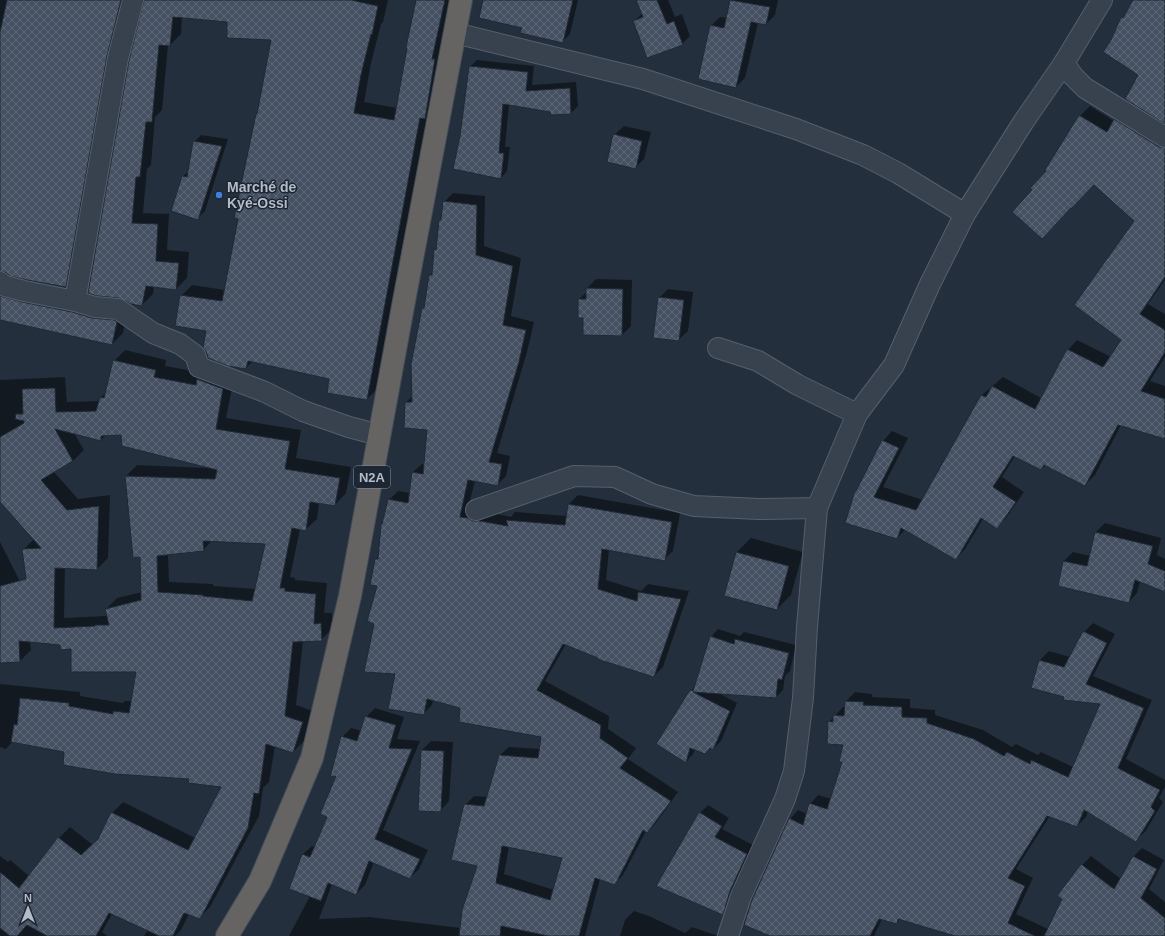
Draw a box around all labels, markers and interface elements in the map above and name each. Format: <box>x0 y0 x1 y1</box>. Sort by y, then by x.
place label: Marché de Kyé-Ossi <box>227 179 296 211</box>
marker: Marché de Kyé-Ossi <box>214 190 224 200</box>
road number: N2A <box>354 466 390 488</box>
north arrow <box>8 888 48 928</box>
text: N <box>24 892 32 904</box>

